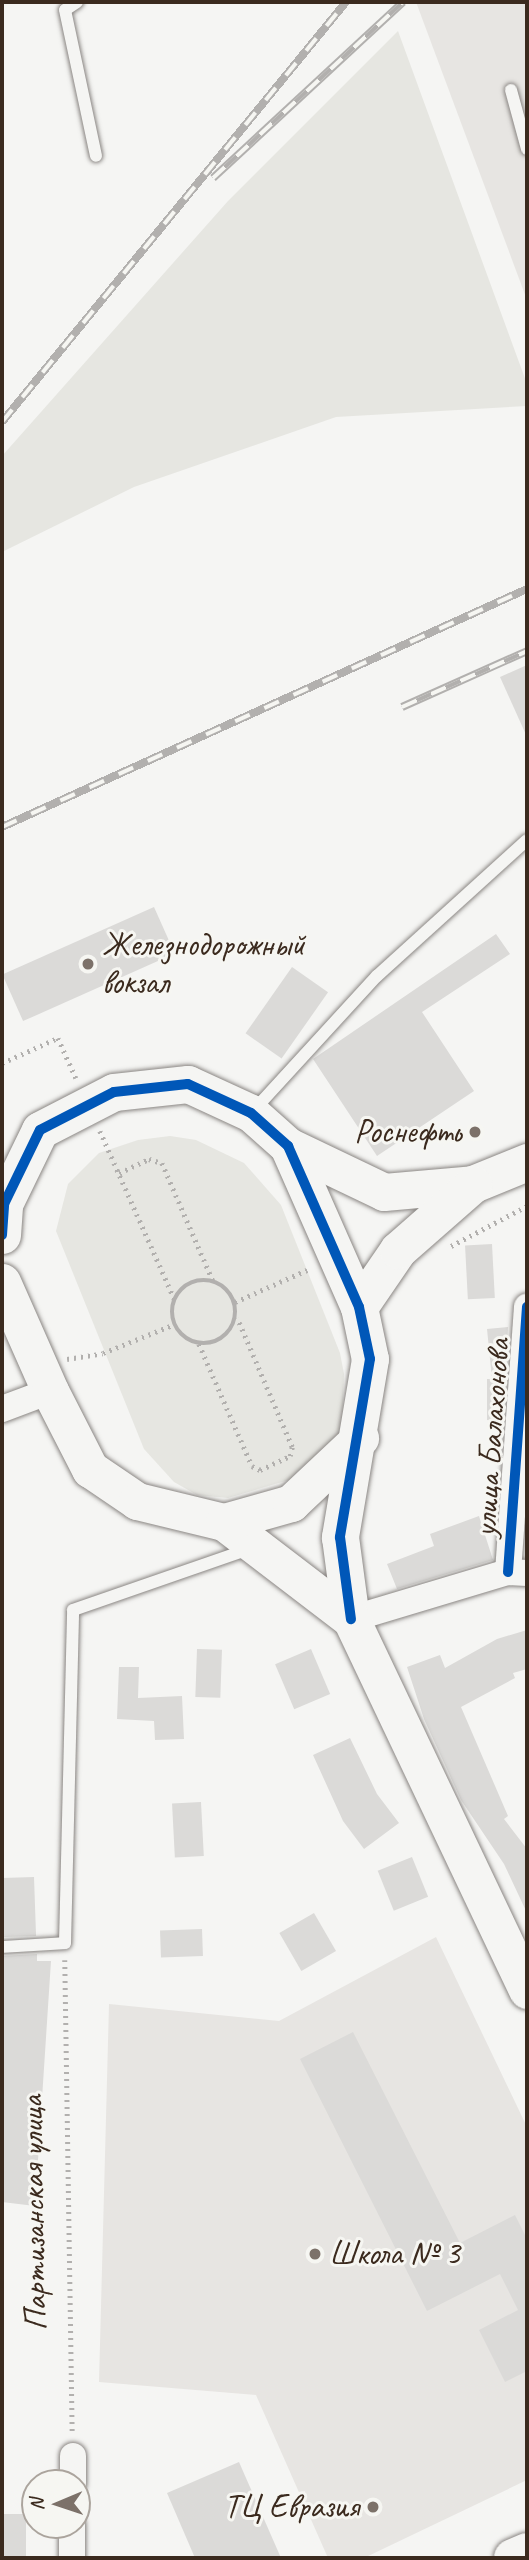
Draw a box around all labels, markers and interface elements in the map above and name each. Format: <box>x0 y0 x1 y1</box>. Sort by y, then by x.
place label: Железнодорожный вокзал <box>102 925 305 1003</box>
marker: Железнодорожный вокзал <box>80 956 96 972</box>
place label: Роснефть <box>354 1112 461 1152</box>
marker: Роснефть <box>467 1124 483 1140</box>
street label: улица Балахонова <box>465 1337 519 1539</box>
street label: Партизанская улица <box>12 2094 56 2332</box>
place label: Школа № 3 <box>329 2234 460 2274</box>
marker: Школа № 3 <box>307 2246 323 2262</box>
north arrow <box>21 2469 91 2539</box>
place label: ТЦ Евразия <box>224 2487 359 2527</box>
text: N <box>25 2498 49 2511</box>
marker: ТЦ Евразия <box>365 2499 381 2515</box>

